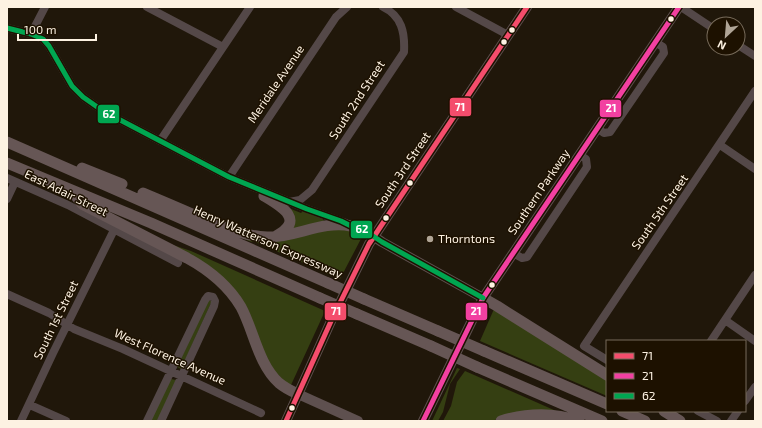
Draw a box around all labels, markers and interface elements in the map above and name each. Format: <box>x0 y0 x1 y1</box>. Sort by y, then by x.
unlabelled marker <box>666 14 676 24</box>
scale bar <box>18 16 96 42</box>
north arrow <box>706 16 746 56</box>
text: 100 m <box>24 22 56 36</box>
unlabelled marker <box>507 25 517 35</box>
unlabelled marker <box>499 37 509 47</box>
text: N <box>715 38 728 53</box>
street label: Meridale Avenue <box>244 42 306 125</box>
street label: South 2nd Street <box>325 57 387 142</box>
line badge: 71 <box>449 97 472 117</box>
line badge: 21 <box>599 99 622 118</box>
text: 71 <box>455 100 465 113</box>
text: 21 <box>605 101 617 114</box>
line badge: 62 <box>97 104 120 124</box>
text: 62 <box>103 107 115 120</box>
street label: South 3rd Street <box>372 128 433 210</box>
street label: Southern Parkway <box>504 145 572 237</box>
street label: East Adair Street <box>23 166 111 218</box>
street label: South 5th Street <box>628 171 691 252</box>
unlabelled marker <box>405 178 415 188</box>
street label: Henry Watterson Expressway <box>192 202 346 281</box>
unlabelled marker <box>381 213 391 223</box>
line badge: 62 <box>350 220 373 239</box>
text: 62 <box>356 222 368 235</box>
place label: Thorntons <box>438 231 495 245</box>
marker: Thorntons <box>425 234 435 244</box>
street label: South 1st Street <box>30 277 80 361</box>
unlabelled marker <box>487 280 497 290</box>
line badge: 71 <box>324 302 347 321</box>
line badge: 21 <box>465 302 488 321</box>
text: 71 <box>331 304 341 317</box>
text: 21 <box>470 304 482 317</box>
street label: West Florence Avenue <box>112 325 228 387</box>
legend <box>606 340 746 412</box>
text: 71 <box>642 348 653 362</box>
text: 21 <box>642 368 654 382</box>
text: 62 <box>642 388 656 402</box>
unlabelled marker <box>287 403 297 413</box>

